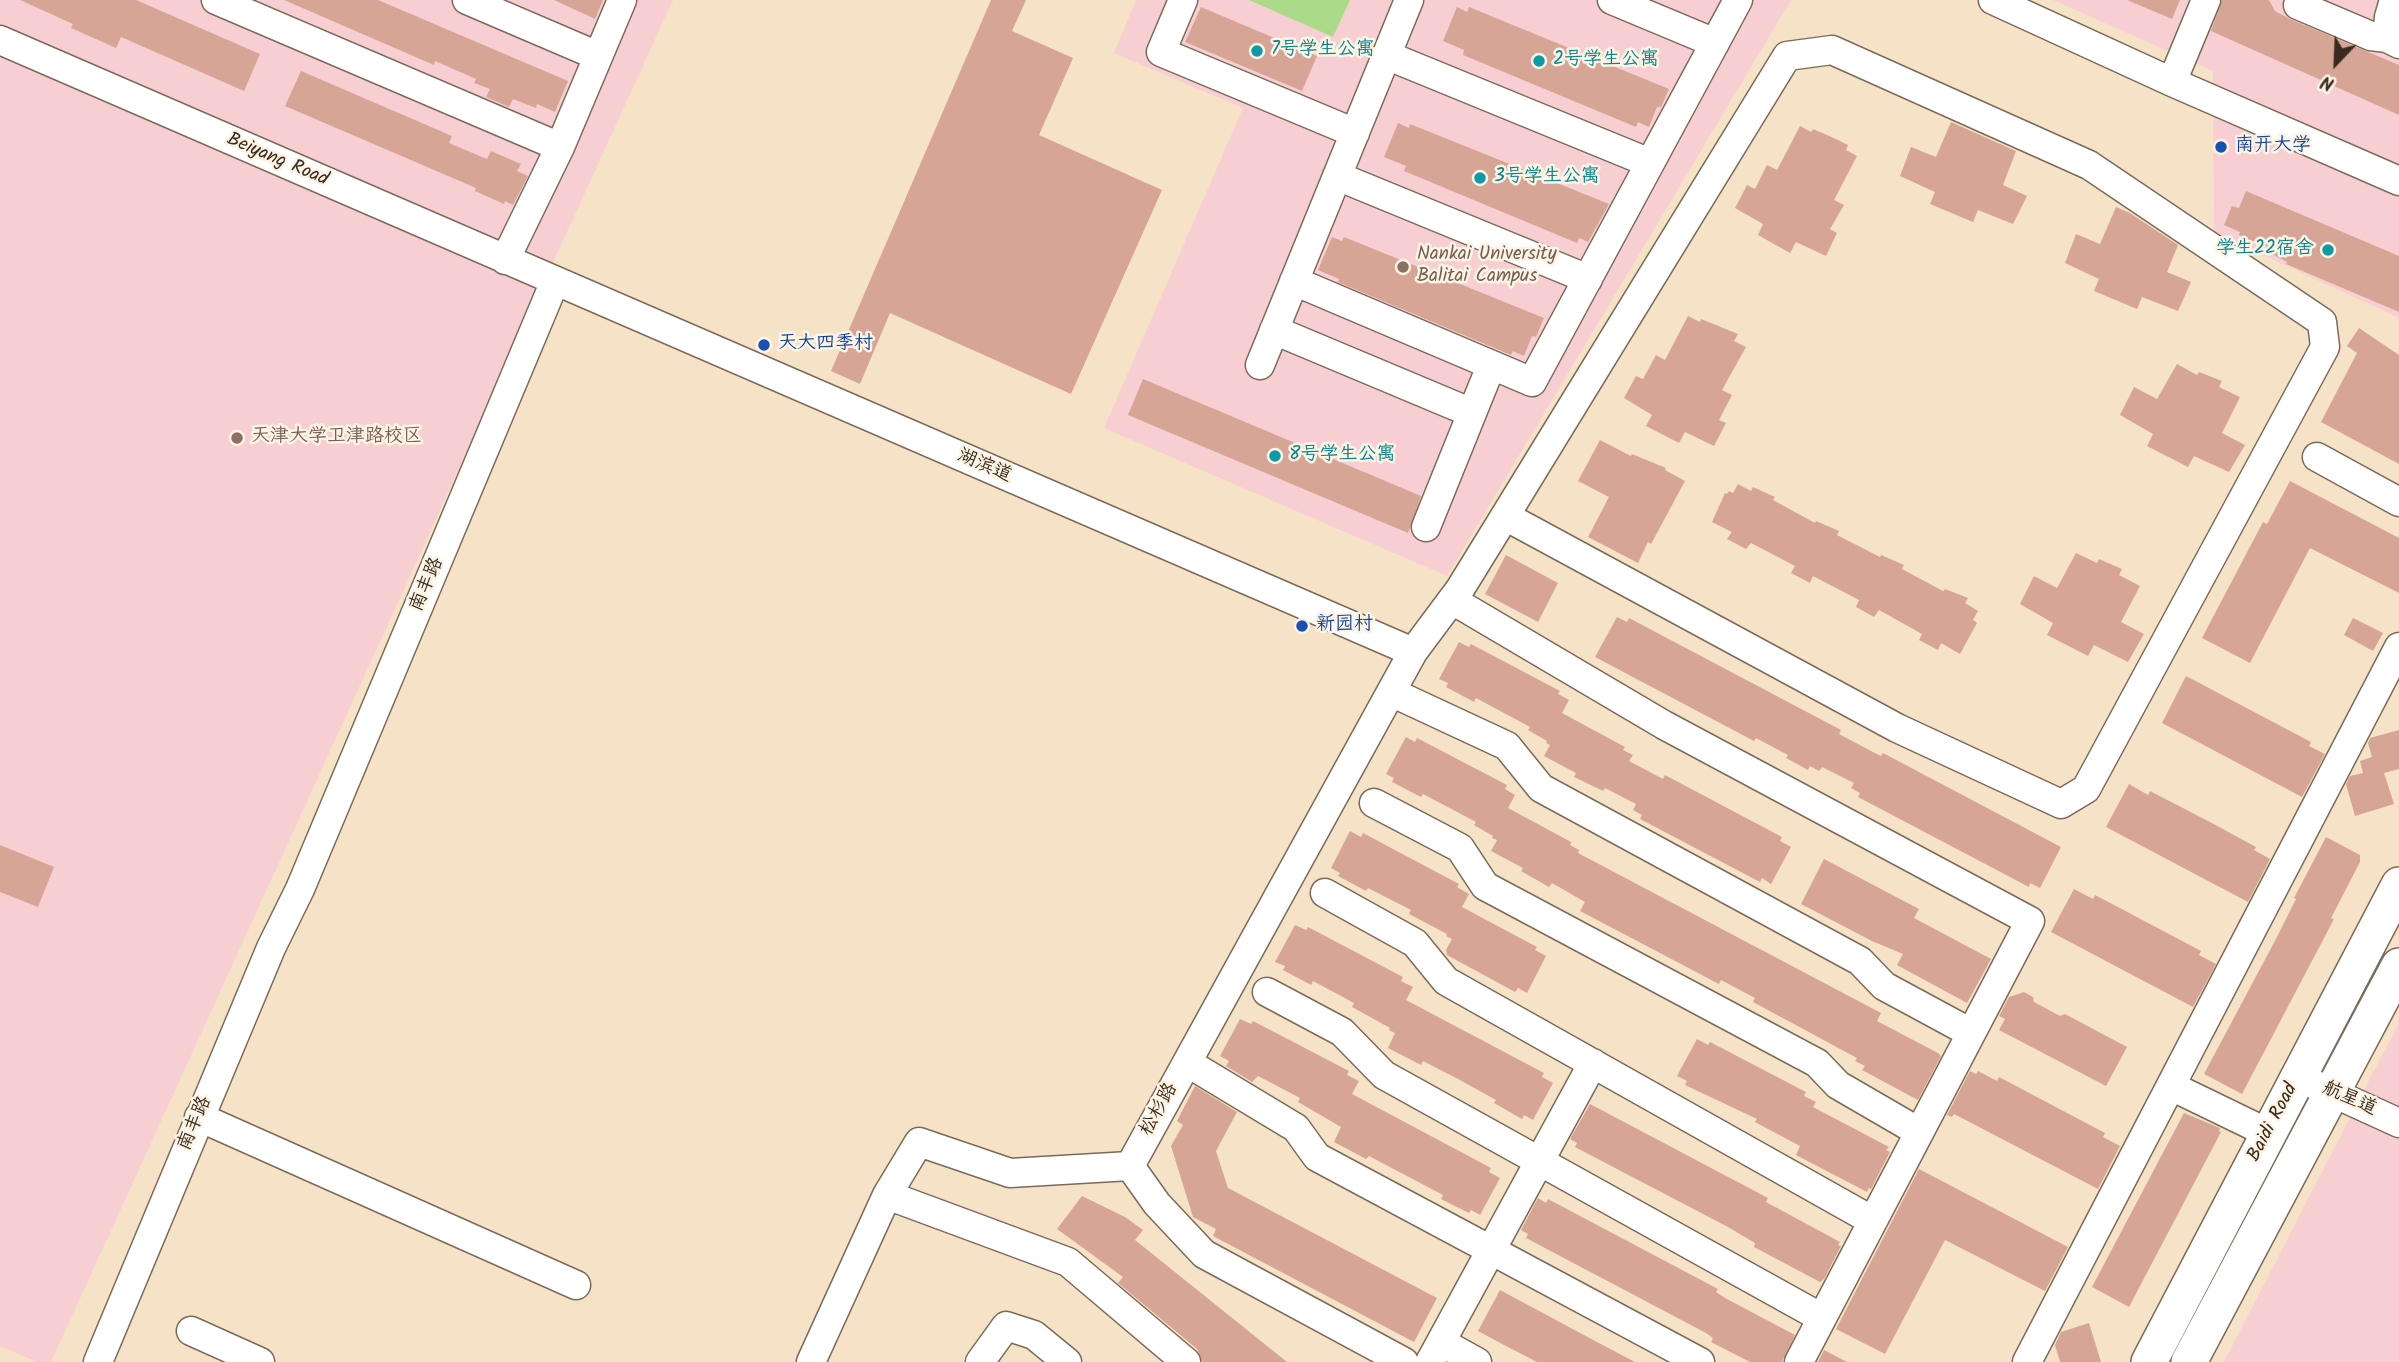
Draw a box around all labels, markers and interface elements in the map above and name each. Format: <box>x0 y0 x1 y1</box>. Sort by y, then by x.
north arrow <box>2301 28 2371 98</box>
place label: 7号学生公寓 <box>1271 40 1375 62</box>
marker: 7号学生公寓 <box>1249 43 1265 59</box>
place label: 2号学生公寓 <box>1553 50 1659 72</box>
marker: 2号学生公寓 <box>1531 53 1547 69</box>
text: N <box>2316 66 2339 98</box>
street label: Beiyang Road <box>223 129 331 193</box>
place label: 南开大学 <box>2235 136 2311 158</box>
marker: 南开大学 <box>2213 139 2229 155</box>
place label: 3号学生公寓 <box>1494 167 1600 189</box>
marker: 3号学生公寓 <box>1472 170 1488 186</box>
place label: 学生22宿舍 <box>2216 239 2314 261</box>
marker: 学生22宿舍 <box>2320 242 2336 258</box>
place label: Nankai University Balitai Campus <box>1417 245 1557 289</box>
marker: Nankai University Balitai Campus <box>1395 259 1411 275</box>
place label: 天大四季村 <box>778 334 873 356</box>
marker: 天大四季村 <box>756 337 772 353</box>
place label: 天津大学卫津路校区 <box>251 427 422 449</box>
marker: 天津大学卫津路校区 <box>229 430 245 446</box>
street label: 湖滨道 <box>953 445 1015 489</box>
place label: 8号学生公寓 <box>1289 445 1395 467</box>
marker: 8号学生公寓 <box>1267 448 1283 464</box>
street label: 南丰路 <box>406 554 450 616</box>
place label: 新园村 <box>1316 615 1373 637</box>
marker: 新园村 <box>1294 618 1310 634</box>
street label: 航星道 <box>2318 1078 2380 1122</box>
street label: 松杉路 <box>1136 1080 1184 1140</box>
street label: Baidi Road <box>2244 1080 2304 1166</box>
street label: 南丰路 <box>174 1093 218 1155</box>

